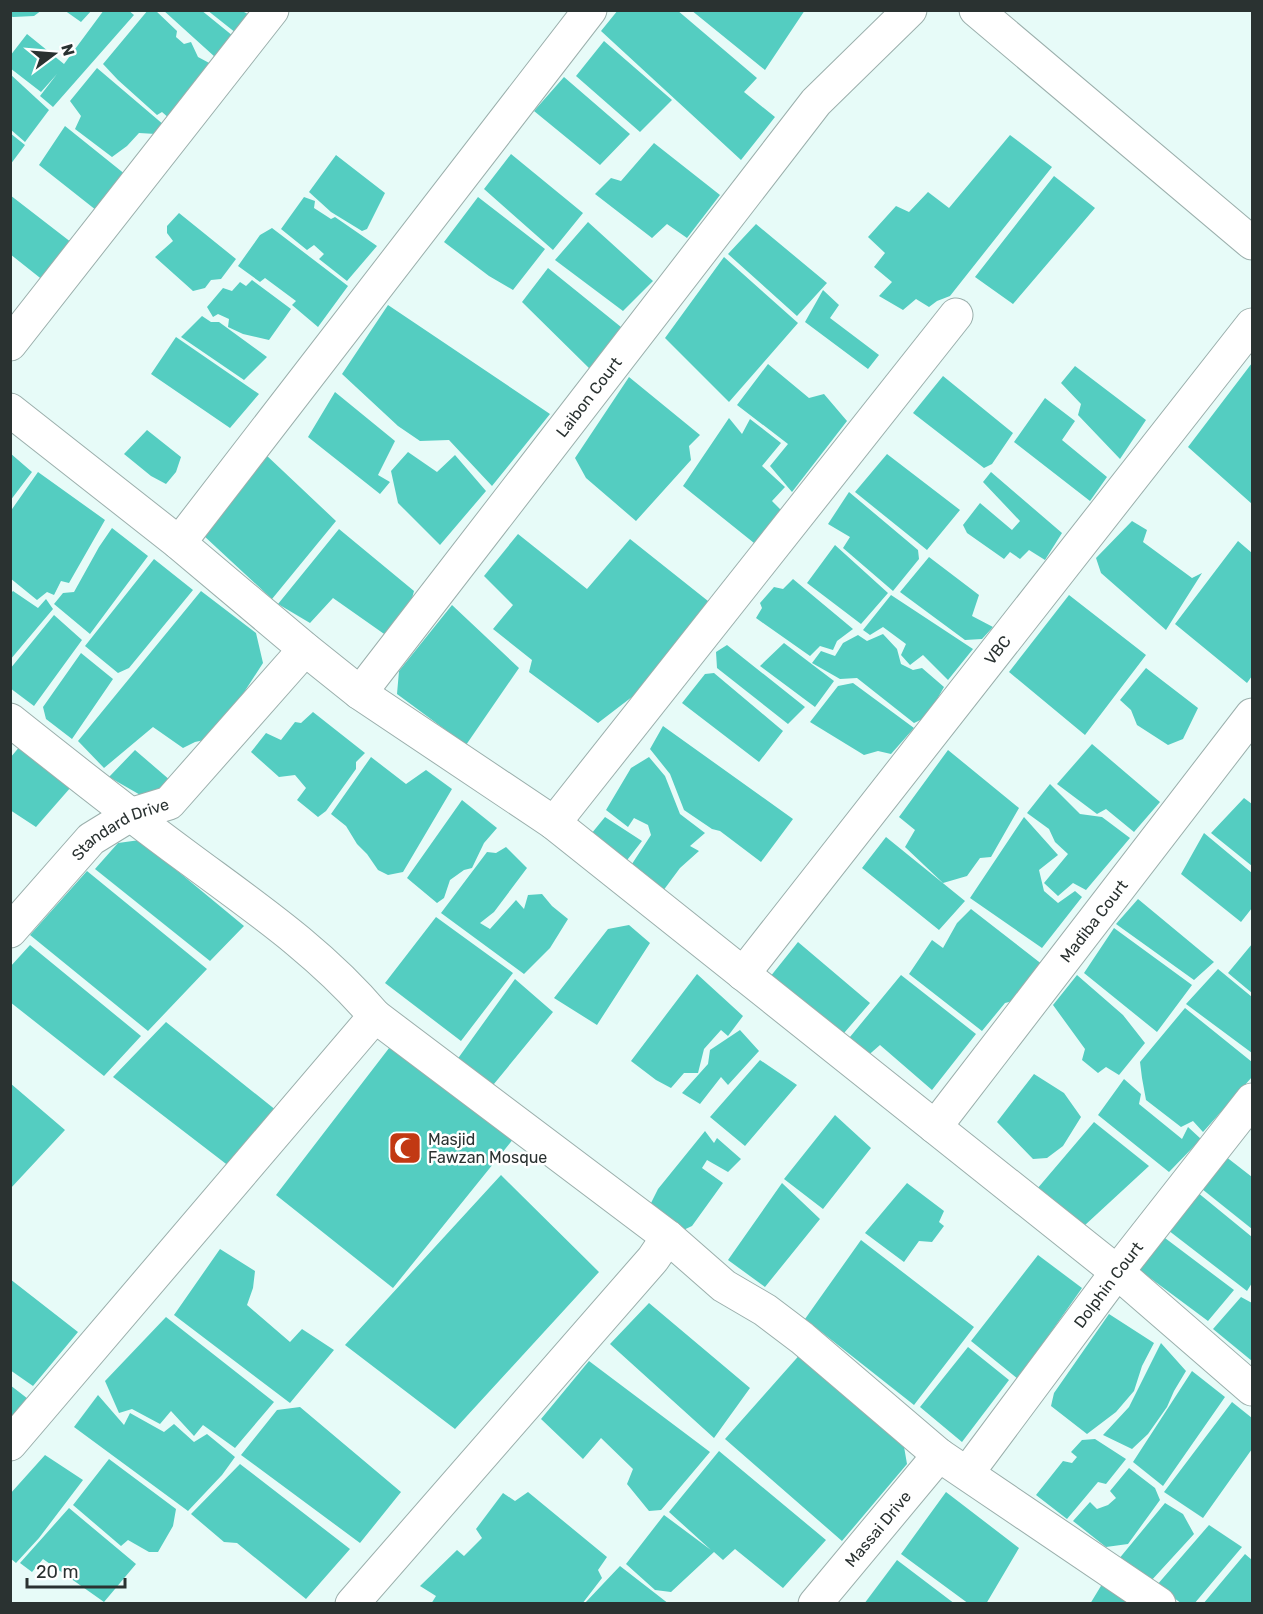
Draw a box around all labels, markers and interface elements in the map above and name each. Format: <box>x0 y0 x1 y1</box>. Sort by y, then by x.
north arrow <box>24 24 84 84</box>
text: N <box>57 42 79 58</box>
street label: Laibon Court <box>552 353 625 441</box>
street label: VBC <box>980 631 1015 668</box>
street label: Standard Drive <box>67 794 171 864</box>
street label: Madiba Court <box>1056 876 1131 966</box>
mosque icon: Masjid Fawzan Mosque <box>387 1130 423 1166</box>
place label: Masjid Fawzan Mosque <box>428 1130 547 1167</box>
street label: Dolphin Court <box>1069 1238 1147 1331</box>
street label: Massai Drive <box>841 1487 915 1571</box>
scale bar <box>27 1551 124 1589</box>
text: 20 m <box>36 1561 78 1583</box>

